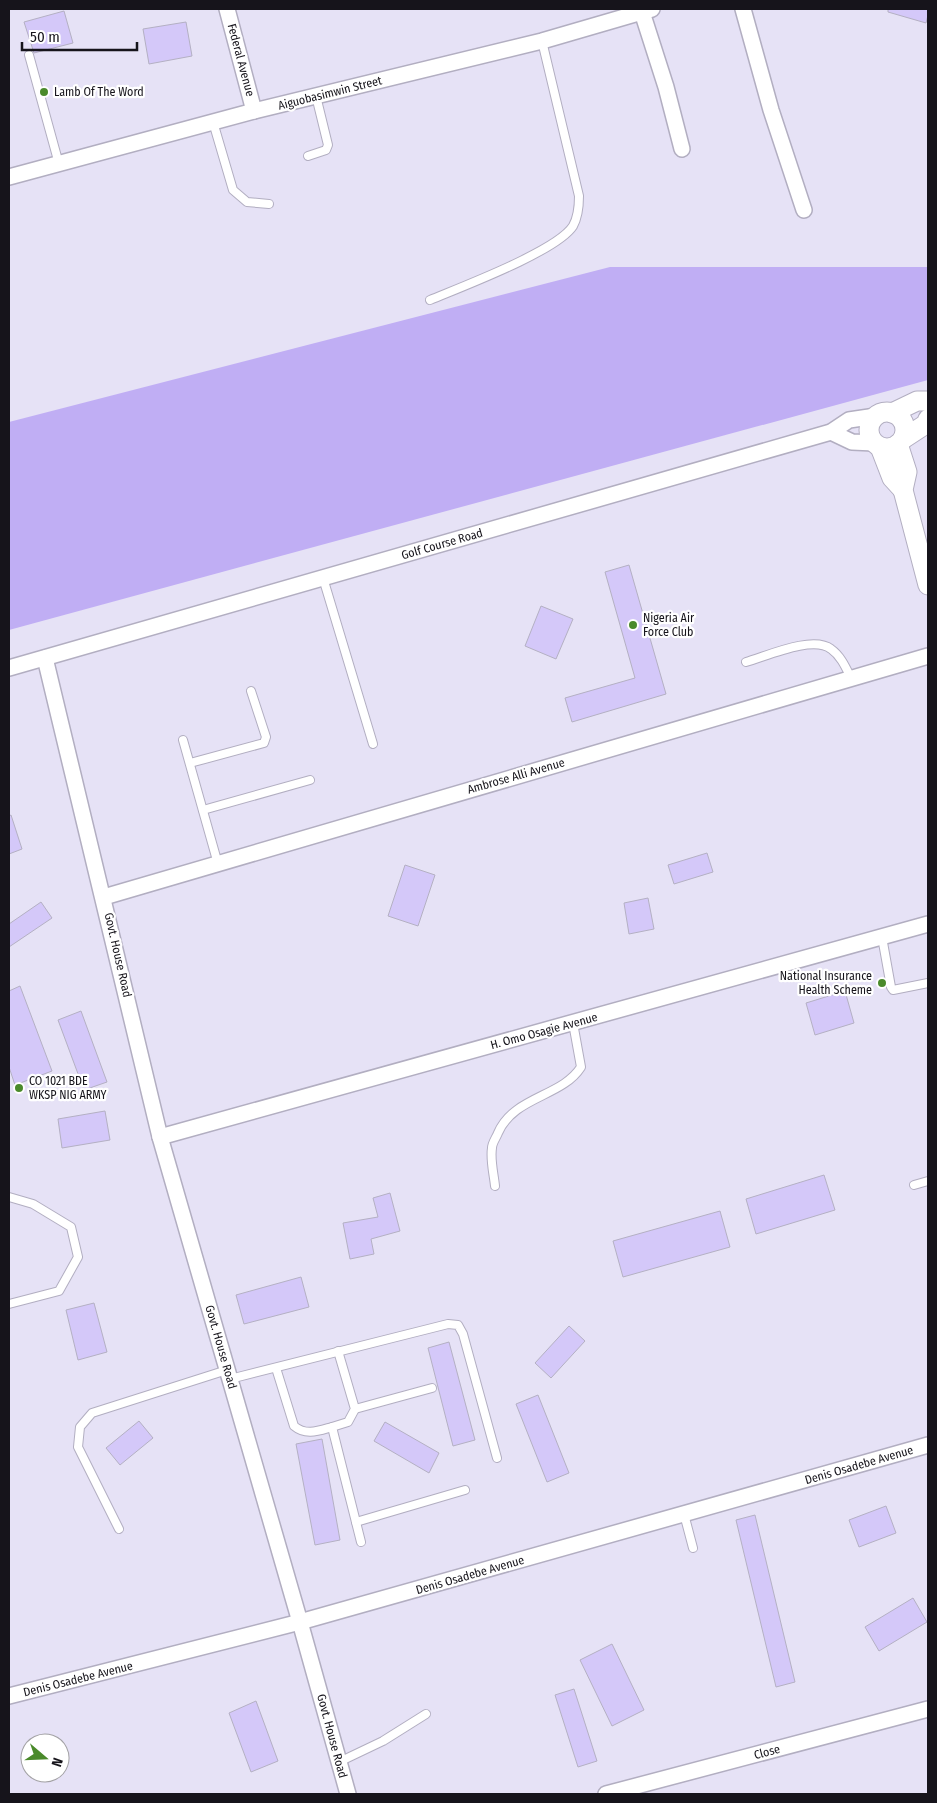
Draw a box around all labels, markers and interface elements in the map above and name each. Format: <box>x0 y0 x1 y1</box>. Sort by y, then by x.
scale bar <box>22 20 138 52</box>
street label: Federal Avenue <box>225 22 257 98</box>
text: 50 m <box>30 28 60 46</box>
street label: Aiguobasimwin Street <box>277 73 383 113</box>
place label: Lamb Of The Word <box>54 85 144 99</box>
marker: Lamb Of The Word <box>38 86 50 98</box>
street label: Golf Course Road <box>400 526 484 562</box>
place label: Nigeria Air Force Club <box>643 611 695 639</box>
marker: Nigeria Air Force Club <box>627 619 639 631</box>
street label: Ambrose Alli Avenue <box>466 755 566 797</box>
street label: Govt. House Road <box>101 911 135 999</box>
place label: National Insurance Health Scheme <box>780 969 872 997</box>
marker: National Insurance Health Scheme <box>876 977 888 989</box>
street label: H. Omo Osagie Avenue <box>489 1010 599 1052</box>
place label: CO 1021 BDE WKSP NIG ARMY <box>29 1074 107 1102</box>
marker: CO 1021 BDE WKSP NIG ARMY <box>13 1082 25 1094</box>
street label: Govt. House Road <box>202 1304 240 1390</box>
street label: Denis Osadebe Avenue <box>803 1443 915 1487</box>
street label: Denis Osadebe Avenue <box>414 1553 526 1597</box>
street label: Denis Osadebe Avenue <box>22 1659 134 1699</box>
street label: Govt. House Road <box>314 1692 350 1780</box>
north arrow <box>20 1733 70 1783</box>
street label: Close <box>752 1742 782 1762</box>
text: N <box>47 1755 66 1769</box>

